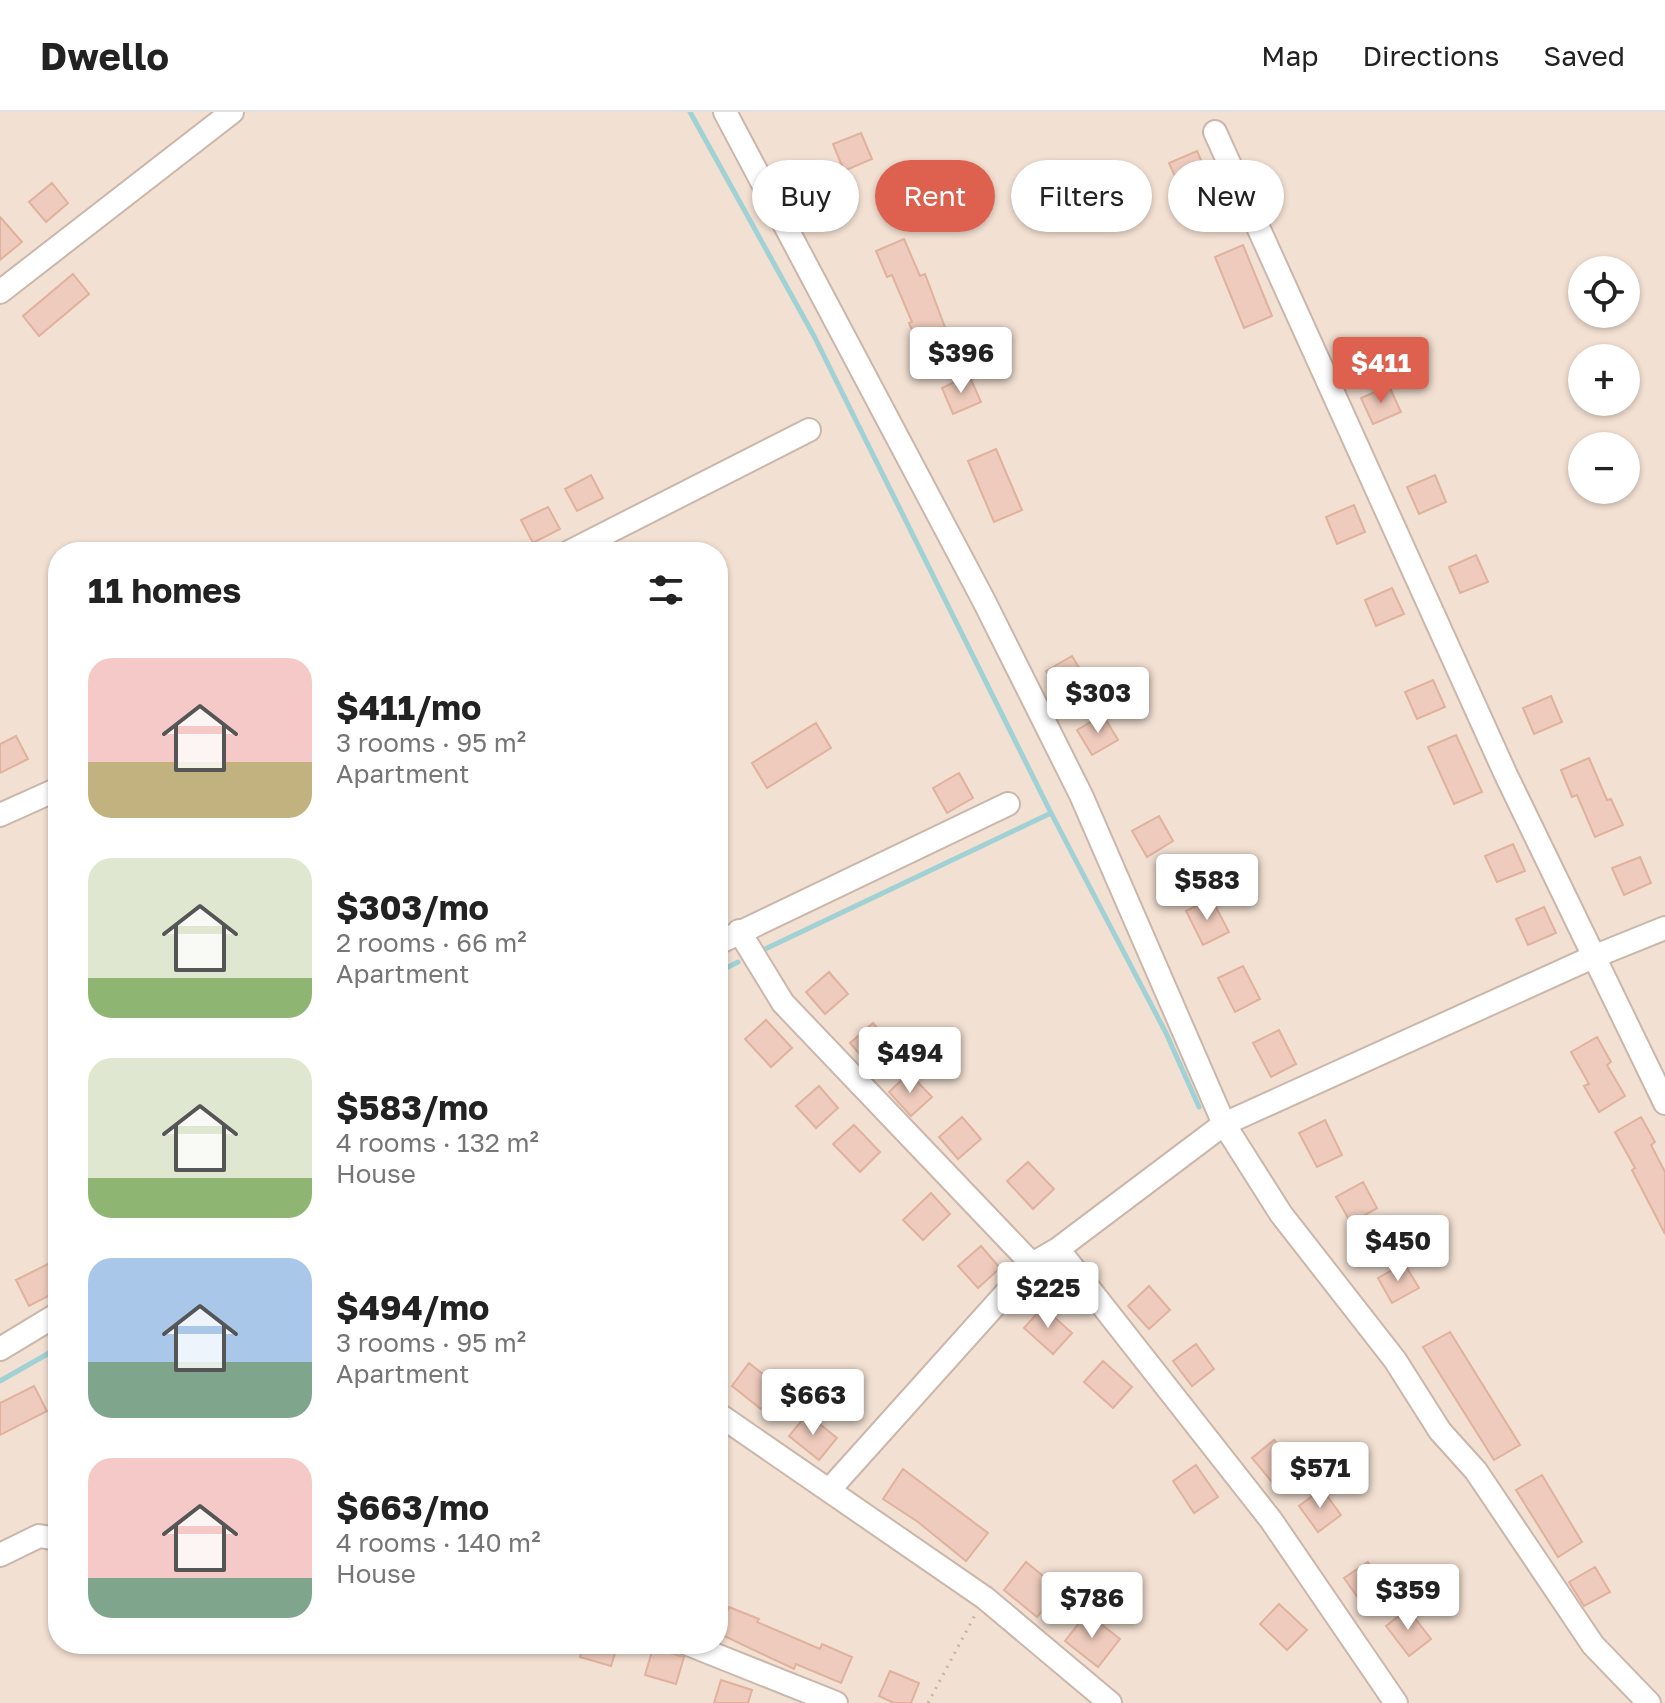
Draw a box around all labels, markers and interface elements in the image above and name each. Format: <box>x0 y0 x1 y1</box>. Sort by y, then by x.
text: Dwello <box>40 33 169 78</box>
text: Map <box>1261 39 1318 72</box>
text: Directions <box>1362 39 1499 72</box>
text: Saved <box>1543 39 1625 72</box>
chip: Buy <box>752 160 859 232</box>
chip: Rent <box>875 160 995 232</box>
chip: Filters <box>1011 160 1152 232</box>
chip: New <box>1168 160 1284 232</box>
map controls <box>1568 256 1640 504</box>
button: locate <box>1568 256 1640 328</box>
pin: $396 <box>914 327 1008 395</box>
text: $396 <box>928 337 994 368</box>
pin: $411 <box>1334 337 1428 405</box>
button: + <box>1568 344 1640 416</box>
text: $411 <box>1351 347 1411 378</box>
button: − <box>1568 432 1640 504</box>
icon: filters <box>644 568 688 612</box>
text: 11 homes <box>88 570 241 610</box>
pin: $303 <box>1051 667 1145 735</box>
text: $303 <box>1065 677 1131 708</box>
text: $411/mo <box>336 687 482 727</box>
icon: home <box>152 690 248 786</box>
text: 3 rooms · 95 m² <box>336 727 526 758</box>
text: Apartment <box>336 758 469 789</box>
pin: $583 <box>1160 854 1254 922</box>
text: $583 <box>1174 864 1240 895</box>
text: $303/mo <box>336 887 489 927</box>
icon: home <box>152 890 248 986</box>
text: 2 rooms · 66 m² <box>336 927 527 958</box>
text: Apartment <box>336 958 469 989</box>
pin: $494 <box>863 1027 957 1095</box>
text: $494 <box>877 1037 943 1068</box>
text: $583/mo <box>336 1087 489 1127</box>
icon: home <box>152 1090 248 1186</box>
text: 4 rooms · 132 m² <box>336 1127 539 1158</box>
text: House <box>336 1158 416 1189</box>
pin: $450 <box>1351 1215 1445 1283</box>
text: $450 <box>1365 1225 1431 1256</box>
pin: $225 <box>1001 1262 1095 1330</box>
text: $225 <box>1015 1272 1081 1303</box>
text: $494/mo <box>336 1287 489 1327</box>
icon: home <box>152 1290 248 1386</box>
text: 3 rooms · 95 m² <box>336 1327 526 1358</box>
text: Apartment <box>336 1358 469 1389</box>
pin: $663 <box>766 1369 860 1437</box>
text: $663 <box>780 1379 846 1410</box>
pin: $571 <box>1273 1442 1367 1510</box>
text: $571 <box>1290 1452 1350 1483</box>
text: $663/mo <box>336 1487 489 1527</box>
icon: home <box>152 1490 248 1586</box>
text: 4 rooms · 140 m² <box>336 1527 541 1558</box>
text: House <box>336 1558 416 1589</box>
pin: $359 <box>1361 1564 1455 1632</box>
pin: $786 <box>1045 1572 1139 1640</box>
text: $359 <box>1375 1574 1441 1605</box>
text: $786 <box>1060 1582 1124 1613</box>

